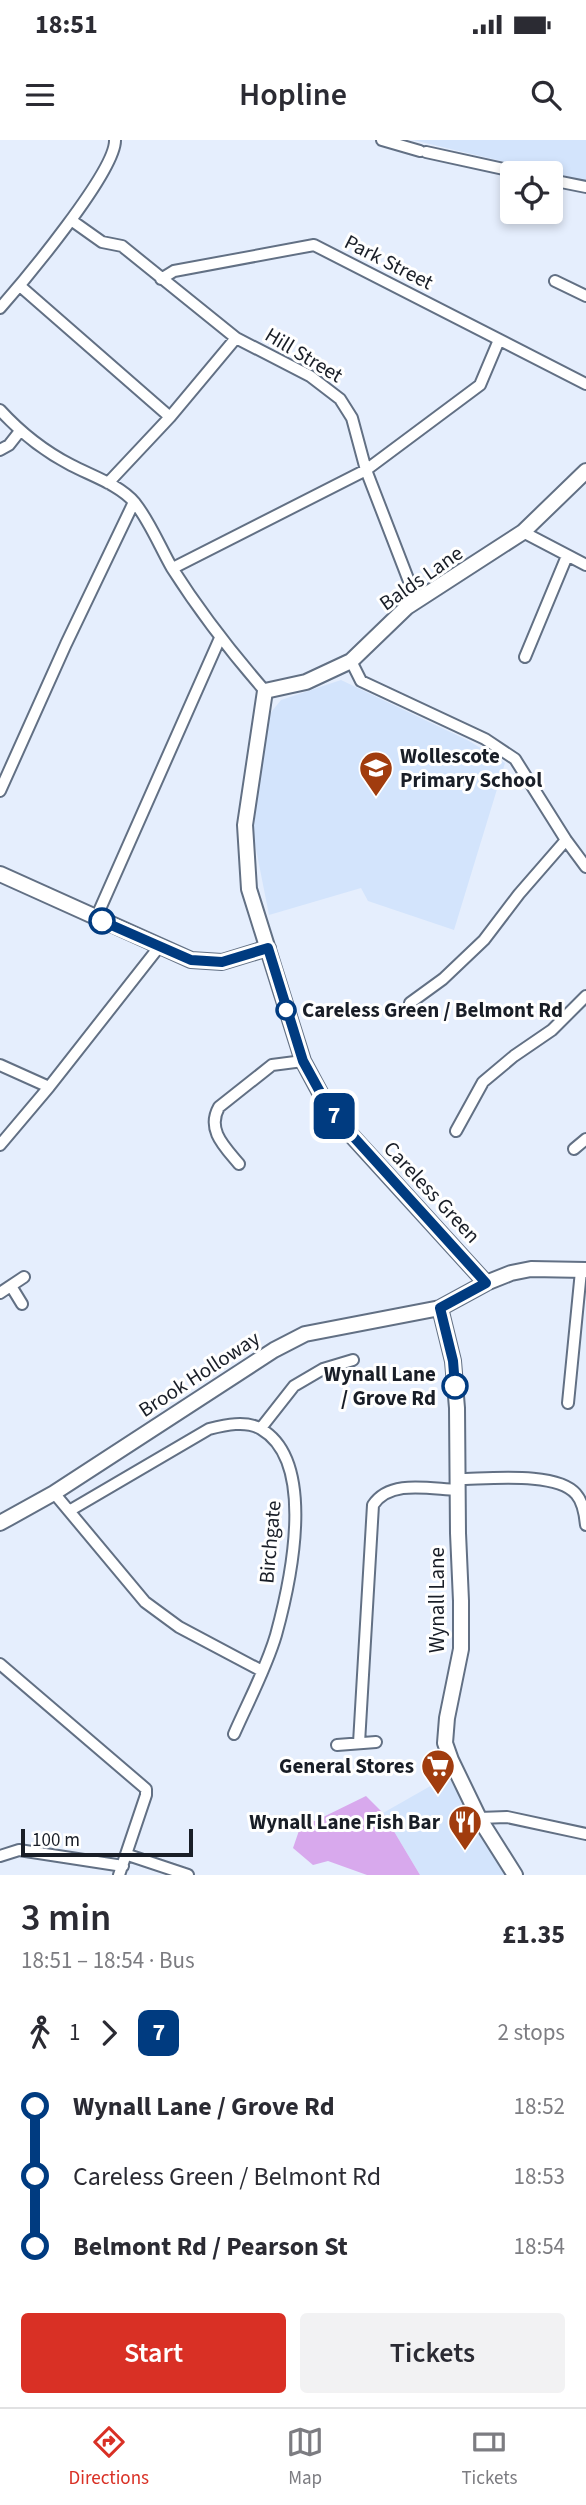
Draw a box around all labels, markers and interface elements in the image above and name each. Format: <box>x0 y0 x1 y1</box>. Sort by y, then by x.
text: 18:51 <box>35 6 98 43</box>
text: Hopline <box>239 72 347 118</box>
icon: menu <box>21 76 59 114</box>
icon: search <box>527 76 565 114</box>
map controls <box>500 161 563 224</box>
button: locate <box>500 161 563 224</box>
street label: Park Street <box>339 227 439 297</box>
street label: Hill Street <box>259 320 349 390</box>
street label: Balds Lane <box>373 538 469 618</box>
place label: Wollescote Primary School <box>400 741 542 795</box>
school or university icon: Wollescote Primary School <box>357 749 395 798</box>
unlabelled marker <box>89 908 115 934</box>
place label: Careless Green / Belmont Rd <box>302 995 563 1025</box>
marker: Careless Green / Belmont Rd <box>276 1000 296 1020</box>
line badge: 7 <box>311 1093 357 1139</box>
text: 7 <box>328 1098 340 1133</box>
street label: Careless Green <box>377 1134 487 1250</box>
street label: Brook Holloway <box>132 1323 266 1424</box>
place label: Wynall Lane / Grove Rd <box>324 1359 436 1413</box>
marker: Wynall Lane / Grove Rd <box>442 1373 468 1399</box>
street label: Birchgate <box>251 1499 289 1585</box>
street label: Wynall Lane <box>422 1547 452 1653</box>
supermarket icon: General Stores <box>419 1747 457 1796</box>
place label: General Stores <box>279 1751 414 1781</box>
restaurant icon: Wynall Lane Fish Bar <box>446 1803 484 1852</box>
place label: Wynall Lane Fish Bar <box>249 1807 441 1837</box>
scale bar <box>21 1826 192 1858</box>
text: 100 m <box>32 1827 80 1854</box>
text: 3 min <box>21 1891 111 1945</box>
text: £1.35 <box>502 1916 565 1953</box>
text: 18:51 – 18:54 · Bus <box>21 1944 195 1977</box>
icon: walk <box>21 2014 59 2052</box>
icon: forward <box>90 2014 128 2052</box>
text: 7 <box>152 2015 165 2050</box>
text: 1 <box>69 2016 80 2049</box>
text: 2 stops <box>498 2016 565 2049</box>
text: Wynall Lane / Grove Rd <box>73 2088 335 2125</box>
text: 18:52 <box>514 2090 565 2123</box>
text: Careless Green / Belmont Rd <box>73 2158 381 2195</box>
text: 18:53 <box>514 2160 565 2193</box>
text: Belmont Rd / Pearson St <box>73 2228 348 2265</box>
text: 18:54 <box>514 2230 565 2263</box>
button: Start <box>21 2313 286 2393</box>
button: Tickets <box>300 2313 565 2393</box>
tab: Directions <box>69 2423 149 2492</box>
tab: Map <box>286 2423 324 2492</box>
tab: Tickets <box>461 2423 517 2492</box>

